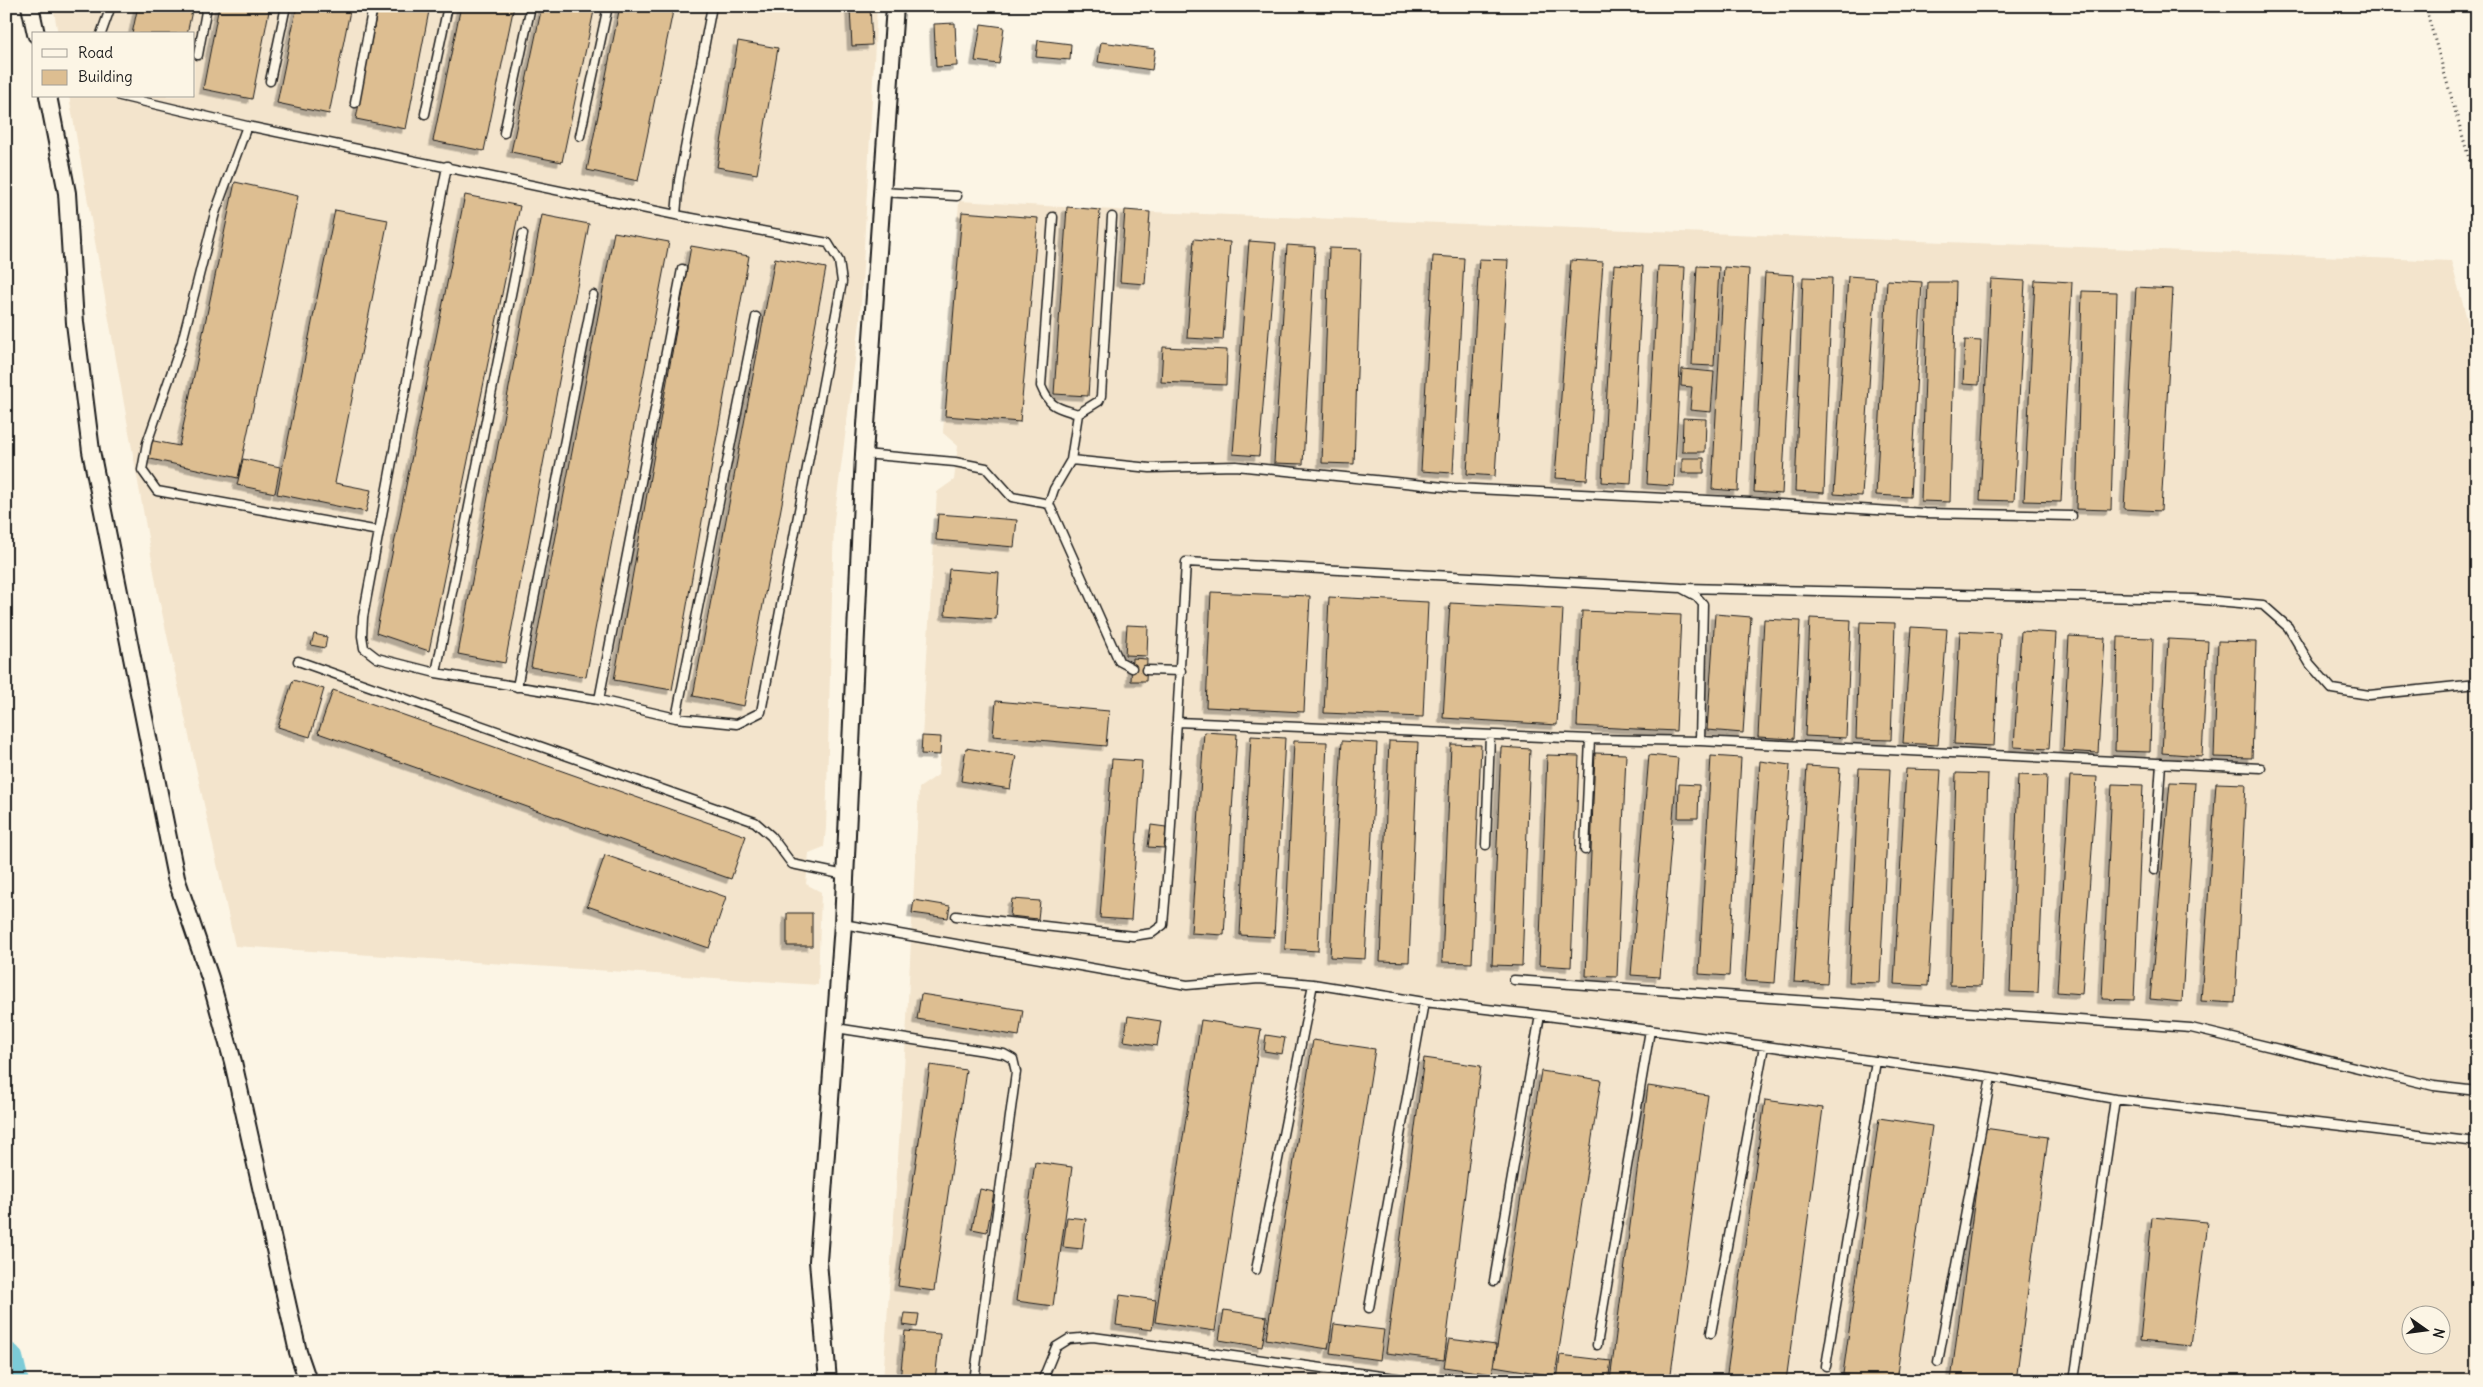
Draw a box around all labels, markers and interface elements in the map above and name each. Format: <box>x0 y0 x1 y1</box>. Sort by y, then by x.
legend <box>32 32 195 98</box>
text: Road <box>78 43 113 62</box>
text: Building <box>78 67 133 86</box>
north arrow <box>2400 1304 2450 1354</box>
text: N <box>2429 1326 2449 1340</box>

